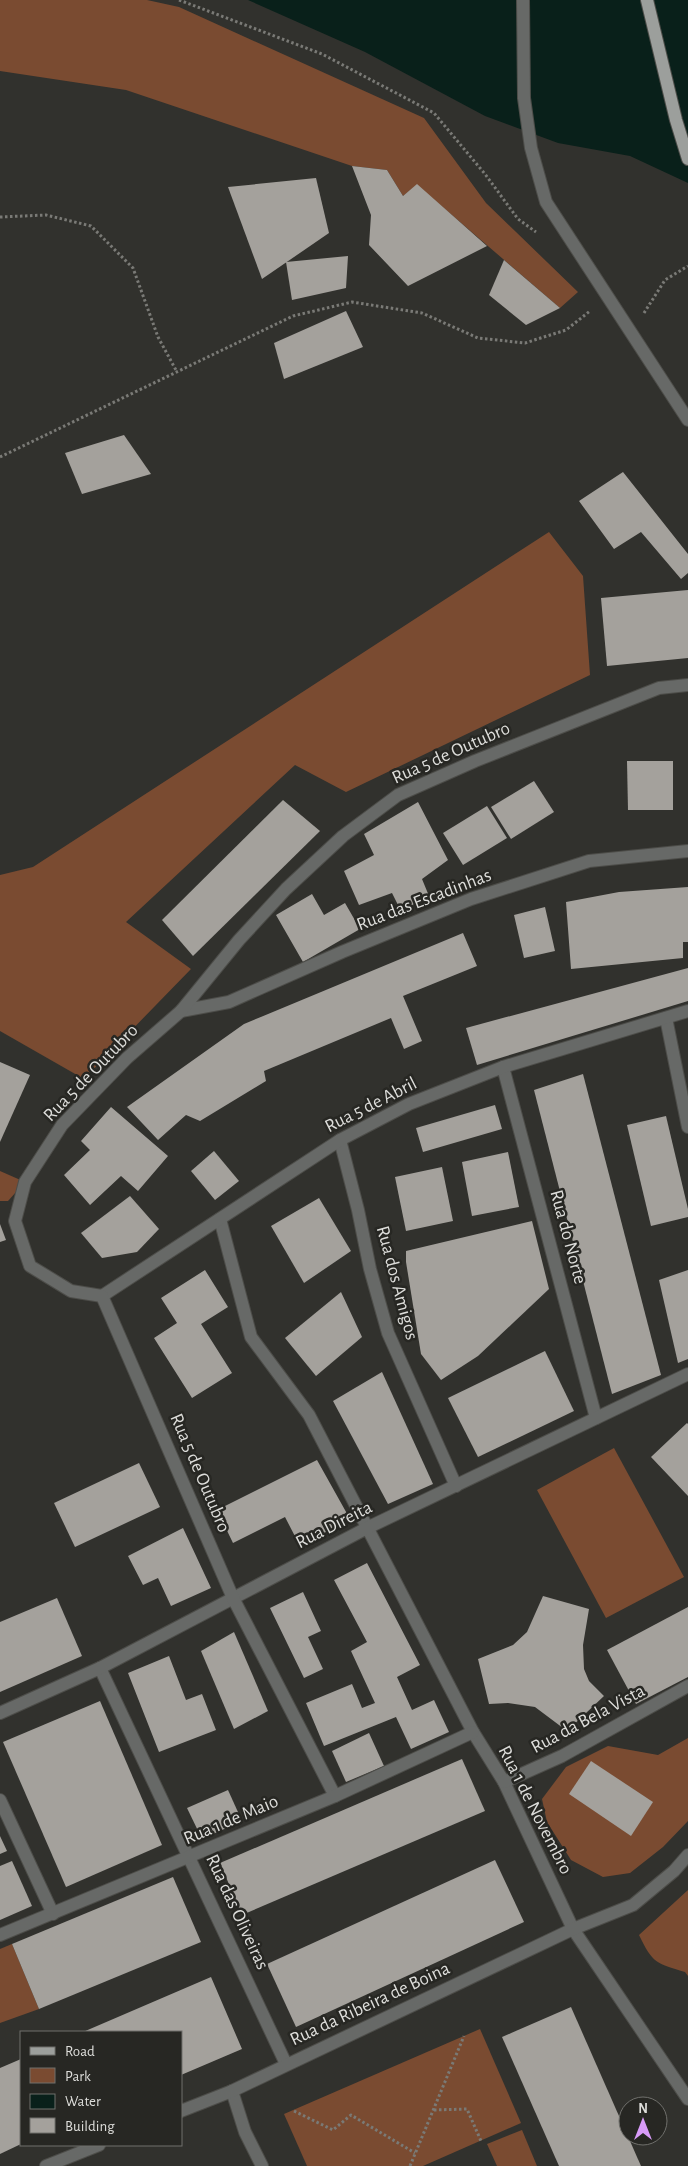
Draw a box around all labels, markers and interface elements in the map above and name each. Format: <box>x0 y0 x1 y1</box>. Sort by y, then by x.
street label: Rua 5 de Outubro <box>389 718 513 788</box>
street label: Rua das Escadinhas <box>354 866 494 934</box>
street label: Rua 5 de Outubro <box>40 1021 142 1125</box>
street label: Rua 5 de Abril <box>322 1074 420 1136</box>
street label: Rua do Norte <box>546 1188 590 1286</box>
street label: Rua dos Amigos <box>373 1224 421 1342</box>
street label: Rua 5 de Outubro <box>166 1411 234 1535</box>
street label: Rua Direita <box>293 1498 375 1552</box>
street label: Rua da Bela Vista <box>528 1681 648 1757</box>
street label: Rua 1 de Novembro <box>494 1743 576 1877</box>
street label: Rua 1 de Maio <box>181 1792 281 1848</box>
street label: Rua das Oliveiras <box>202 1851 272 1973</box>
street label: Rua da Ribeira de Boina <box>287 1959 453 2049</box>
legend <box>20 2031 182 2146</box>
text: Road <box>65 2044 95 2059</box>
text: Park <box>65 2069 91 2084</box>
text: Water <box>65 2094 101 2109</box>
north arrow <box>618 2096 668 2146</box>
text: N <box>638 2102 648 2116</box>
text: Building <box>65 2119 115 2134</box>

